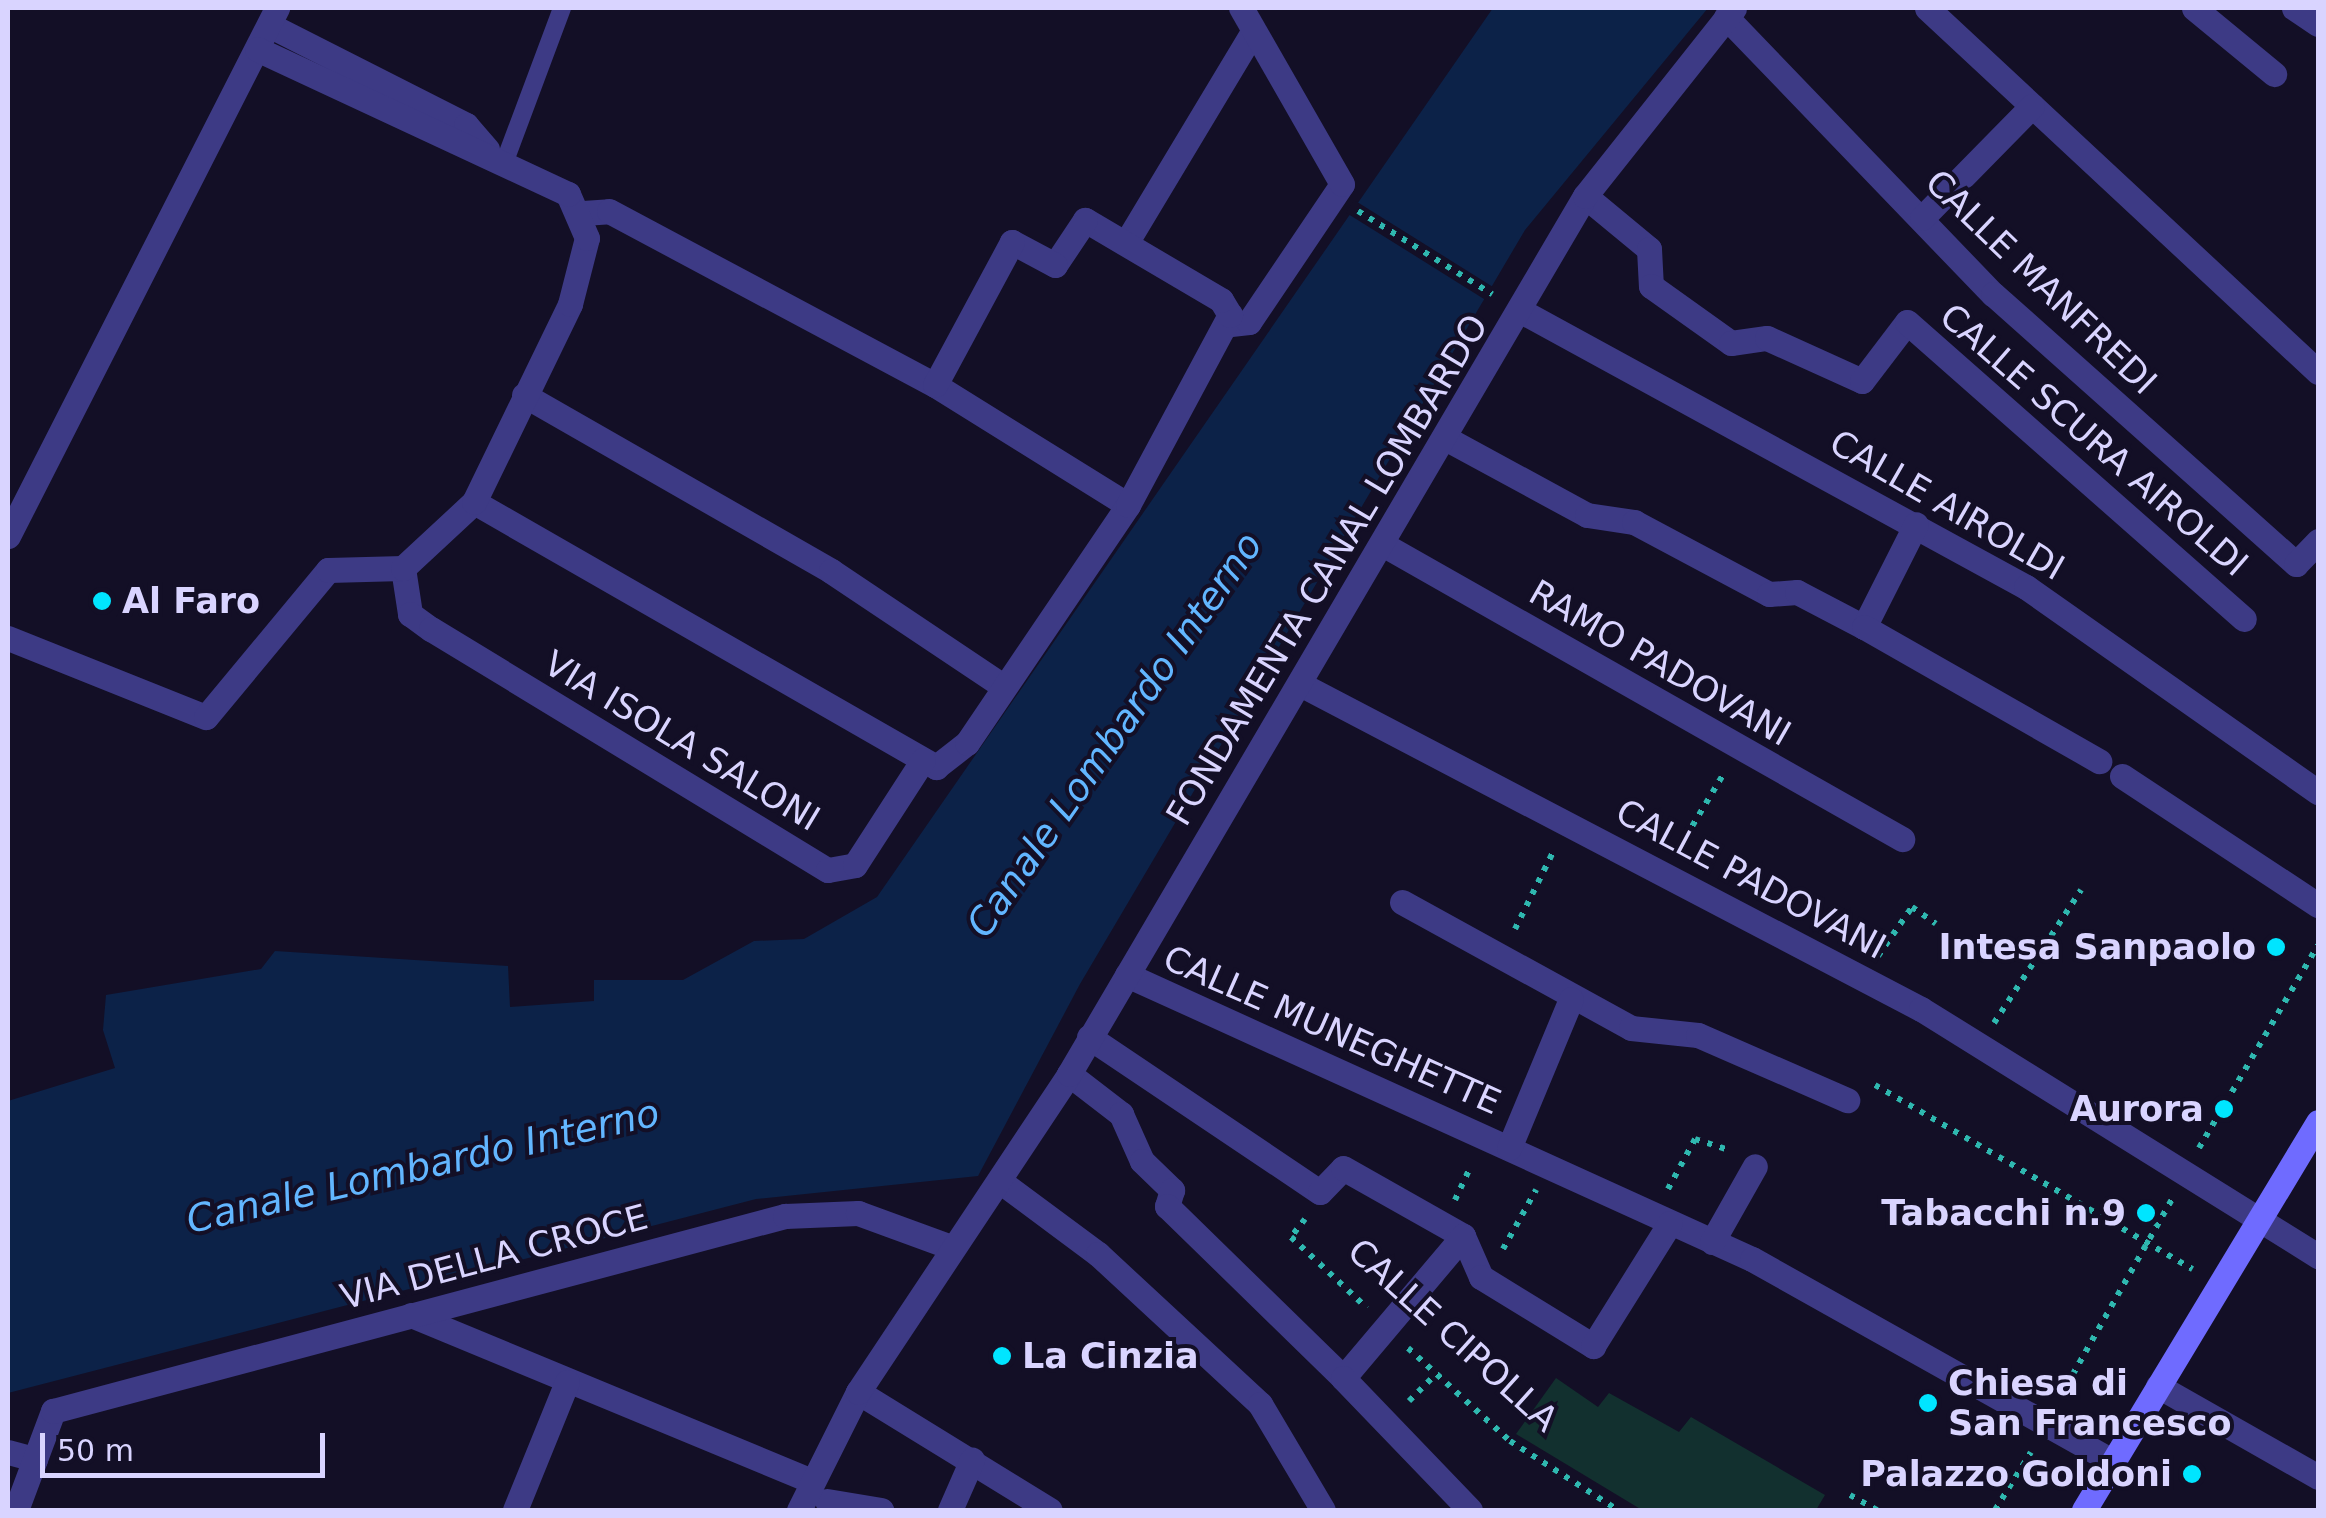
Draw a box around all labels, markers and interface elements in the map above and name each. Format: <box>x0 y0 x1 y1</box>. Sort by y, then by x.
street label: CALLE MANFREDI <box>1917 161 2165 403</box>
street label: CALLE SCURA AIROLDI <box>1932 295 2256 585</box>
street label: FONDAMENTA CANAL LOMBARDO <box>1158 307 1496 833</box>
street label: CALLE AIROLDI <box>1822 421 2072 589</box>
water label: Canale Lombardo Interno <box>958 524 1272 946</box>
street label: RAMO PADOVANI <box>1522 571 1798 755</box>
place label: Al Faro <box>122 580 260 622</box>
marker: Al Faro <box>91 590 113 612</box>
street label: VIA ISOLA SALONI <box>537 642 827 840</box>
street label: CALLE PADOVANI <box>1609 790 1893 968</box>
place label: Intesa Sanpaolo <box>1938 926 2256 968</box>
marker: Intesa Sanpaolo <box>2265 936 2287 958</box>
street label: CALLE MUNEGHETTE <box>1157 937 1507 1123</box>
place label: Aurora <box>2070 1088 2204 1130</box>
water label: Canale Lombardo Interno <box>182 1090 664 1244</box>
marker: Aurora <box>2213 1098 2235 1120</box>
place label: Tabacchi n.9 <box>1881 1192 2126 1234</box>
street label: VIA DELLA CROCE <box>336 1196 652 1318</box>
marker: Tabacchi n.9 <box>2135 1202 2157 1224</box>
street label: CALLE CIPOLLA <box>1339 1230 1567 1440</box>
place label: La Cinzia <box>1022 1335 1199 1377</box>
marker: La Cinzia <box>991 1345 1013 1367</box>
place label: Chiesa di San Francesco <box>1948 1362 2232 1444</box>
marker: Chiesa di San Francesco <box>1917 1392 1939 1414</box>
scale bar <box>45 1413 330 1475</box>
text: 50 m <box>57 1433 134 1468</box>
place label: Palazzo Goldoni <box>1860 1453 2172 1495</box>
marker: Palazzo Goldoni <box>2181 1463 2203 1485</box>

